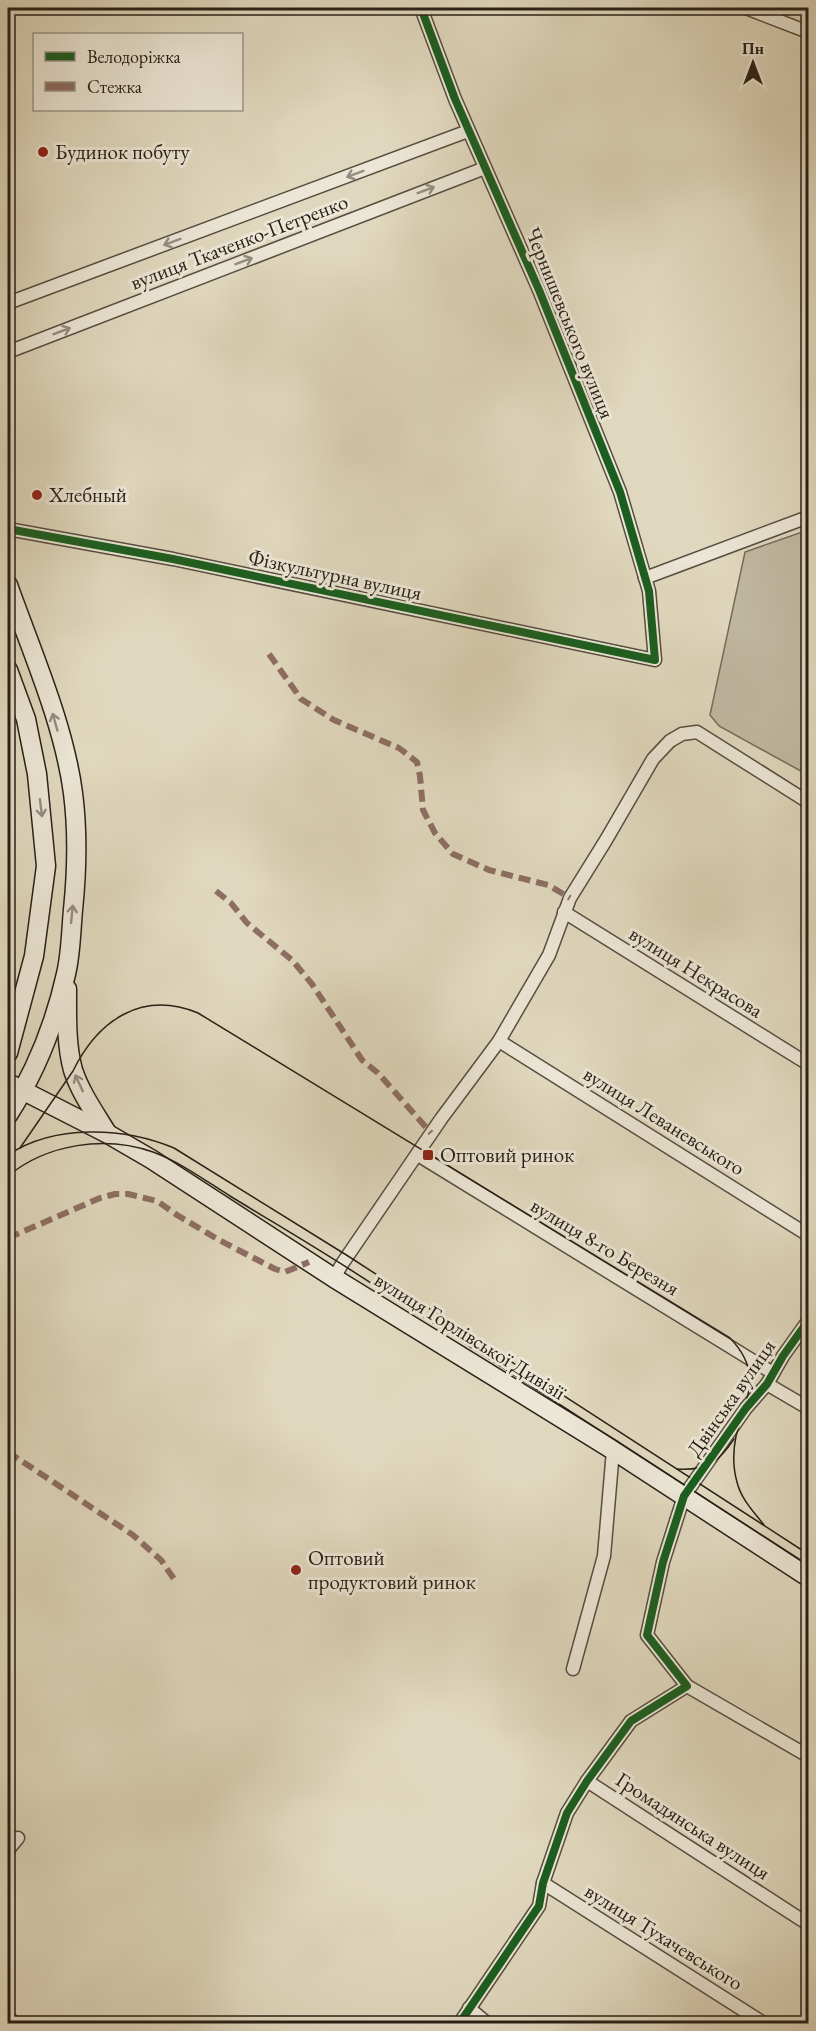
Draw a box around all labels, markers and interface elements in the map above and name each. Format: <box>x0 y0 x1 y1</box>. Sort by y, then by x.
legend <box>33 33 243 111</box>
north arrow <box>723 33 783 93</box>
text: Пн <box>742 38 764 59</box>
text: Велодоріжка <box>87 45 182 68</box>
text: Стежка <box>87 75 143 98</box>
place label: Будинок побуту <box>55 138 190 165</box>
marker: Будинок побуту <box>36 145 50 159</box>
one-way arrow <box>346 169 364 180</box>
one-way arrow <box>416 184 435 195</box>
street label: вулиця Ткаченко-Петренко <box>126 188 352 296</box>
street label: Чернишевського вулиця <box>520 223 621 422</box>
one-way arrow <box>163 237 182 248</box>
one-way arrow <box>234 254 253 265</box>
one-way arrow <box>52 325 71 336</box>
place label: Хлебный <box>48 481 127 508</box>
marker: Хлебный <box>30 488 44 502</box>
street label: Фізкультурна вулиця <box>246 543 424 606</box>
one-way arrow <box>49 713 61 732</box>
one-way arrow <box>36 797 47 817</box>
one-way arrow <box>67 905 78 925</box>
street label: вулиця Некрасова <box>624 920 769 1024</box>
street label: вулиця Леваневського <box>578 1060 750 1181</box>
one-way arrow <box>72 1074 84 1092</box>
place label: Оптовий ринок <box>440 1141 574 1168</box>
marker: Оптовий ринок <box>421 1148 435 1162</box>
street label: вулиця 8-го Березня <box>526 1192 684 1302</box>
street label: вулиця Горлівської Дивізії <box>370 1266 572 1406</box>
street label: Двінська вулиця <box>680 1334 781 1462</box>
place label: Оптовий продуктовий ринок <box>308 1544 476 1595</box>
marker: Оптовий продуктовий ринок <box>289 1563 303 1577</box>
street label: Громадянська вулиця <box>611 1766 776 1886</box>
street label: вулиця Тухачевського <box>580 1877 748 1996</box>

